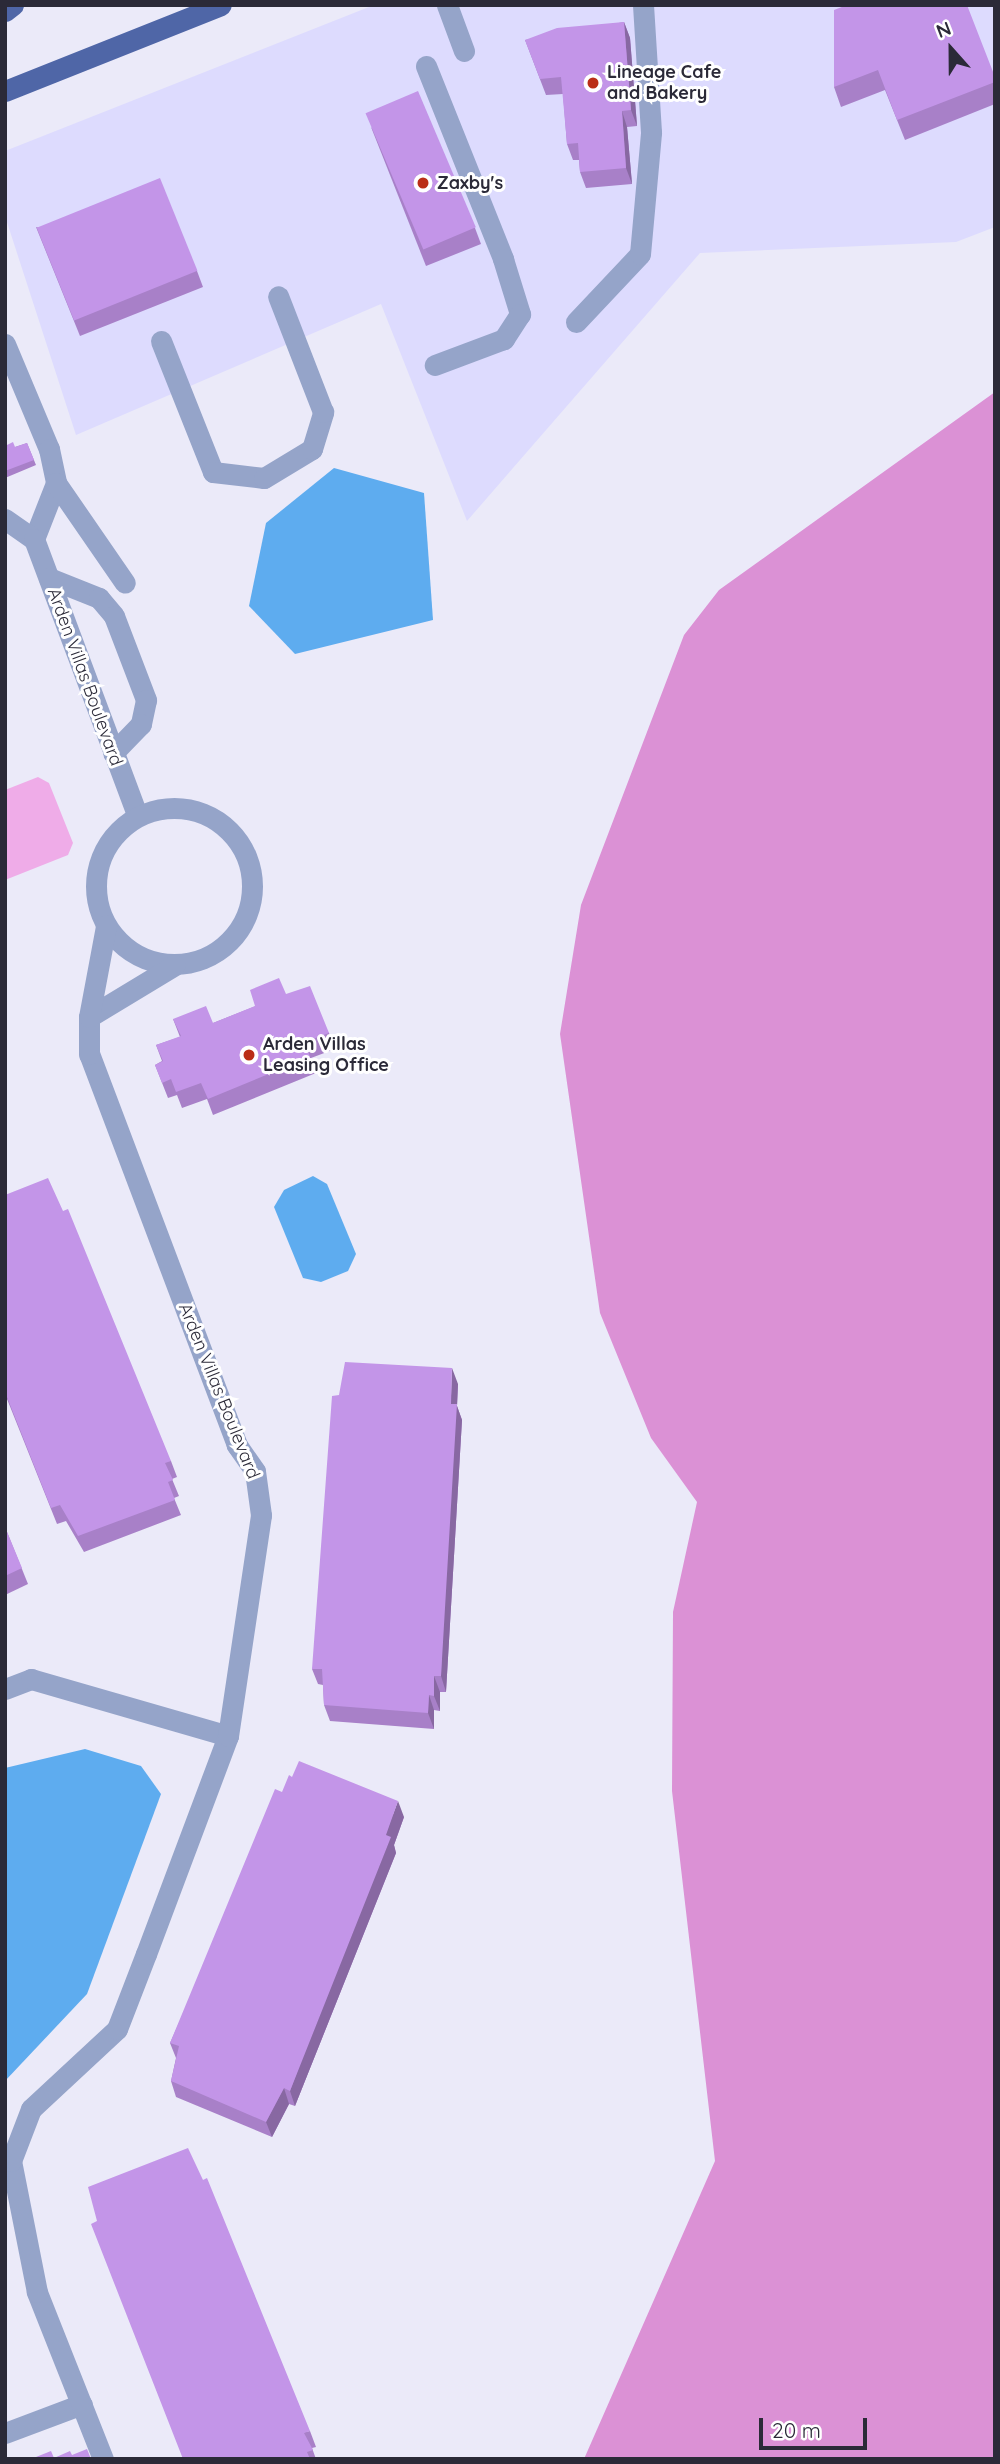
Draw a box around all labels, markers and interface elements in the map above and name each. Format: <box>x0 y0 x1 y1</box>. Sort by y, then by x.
north arrow <box>916 14 986 84</box>
text: N <box>933 16 954 43</box>
place label: Lineage Cafe and Bakery <box>607 62 721 104</box>
marker: Lineage Cafe and Bakery <box>585 75 601 91</box>
place label: Zaxby's <box>437 172 503 194</box>
marker: Zaxby's <box>415 175 431 191</box>
street label: Arden Villas Boulevard <box>43 585 127 769</box>
place label: Arden Villas Leasing Office <box>263 1034 389 1076</box>
marker: Arden Villas Leasing Office <box>241 1047 257 1063</box>
street label: Arden Villas Boulevard <box>174 1300 264 1482</box>
scale bar <box>762 2404 870 2448</box>
text: 20 m <box>772 2417 821 2443</box>

